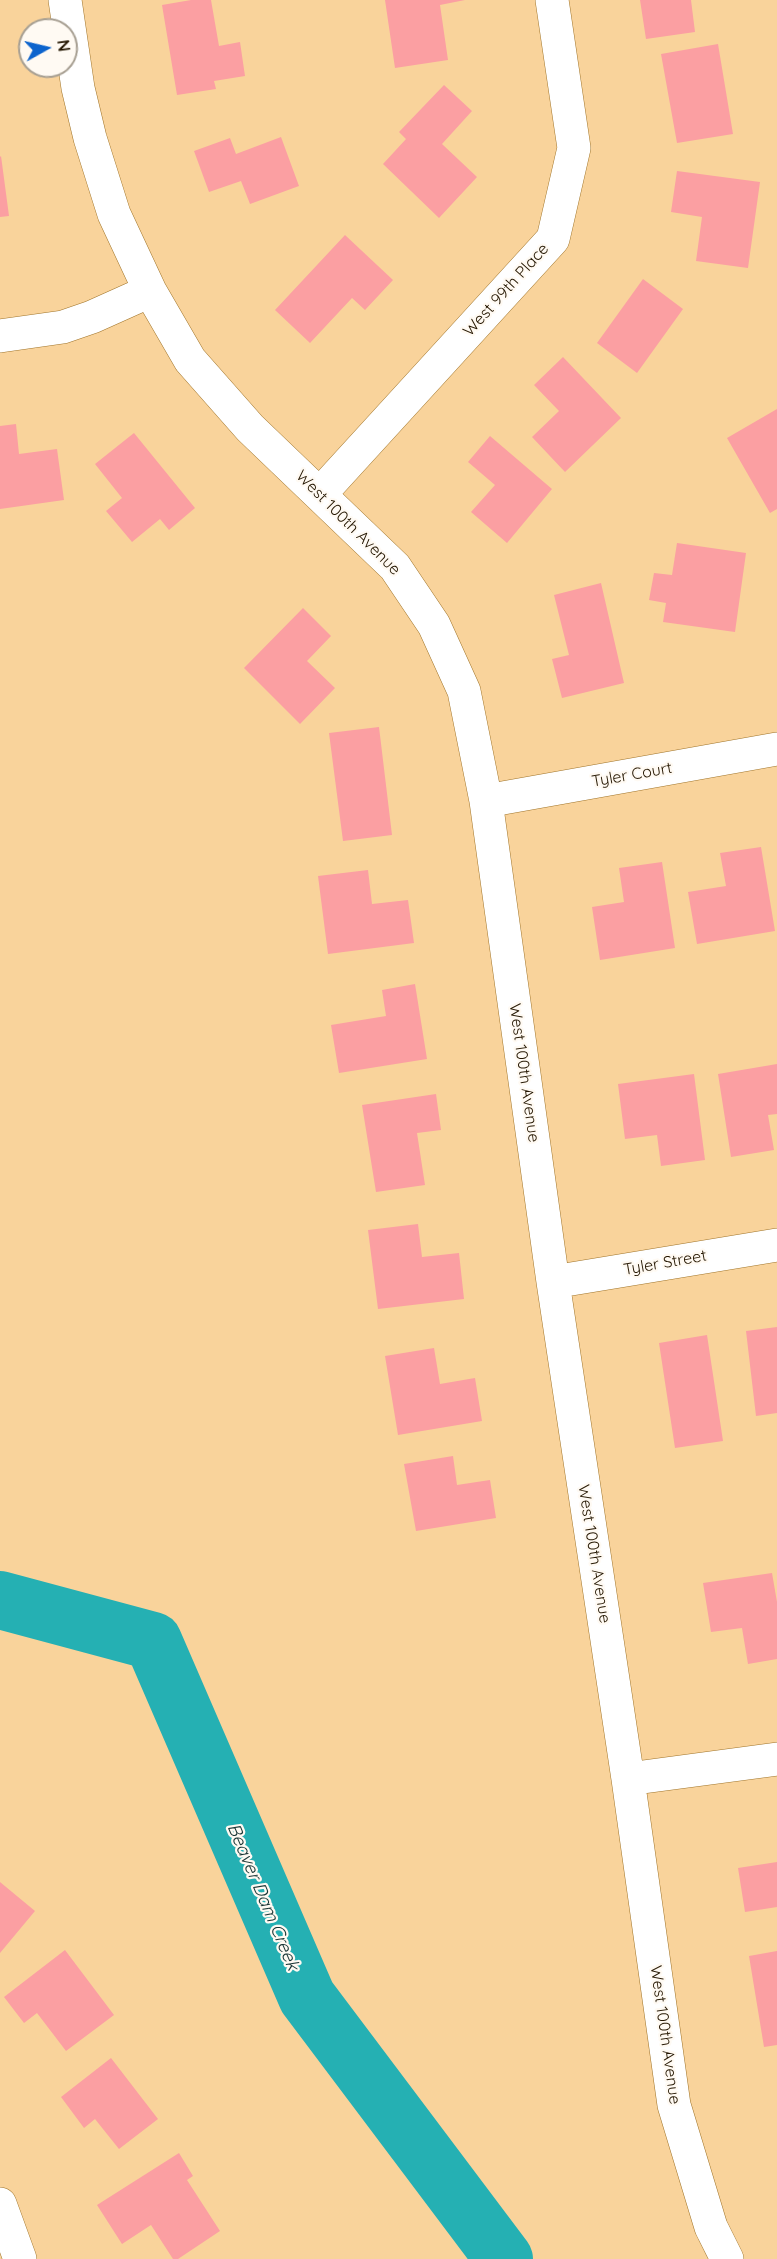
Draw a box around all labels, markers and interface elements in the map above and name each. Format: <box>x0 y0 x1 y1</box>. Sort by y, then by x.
north arrow <box>18 18 78 78</box>
text: N <box>53 39 75 53</box>
street label: West 99th Place <box>459 240 553 340</box>
street label: West 100th Avenue <box>292 467 404 579</box>
street label: Tyler Court <box>590 758 674 792</box>
street label: West 100th Avenue <box>505 1002 543 1144</box>
street label: Tyler Street <box>622 1246 708 1280</box>
street label: West 100th Avenue <box>574 1483 614 1625</box>
water label: Beaver Dam Creek <box>222 1820 304 1974</box>
street label: West 100th Avenue <box>646 1964 684 2106</box>

